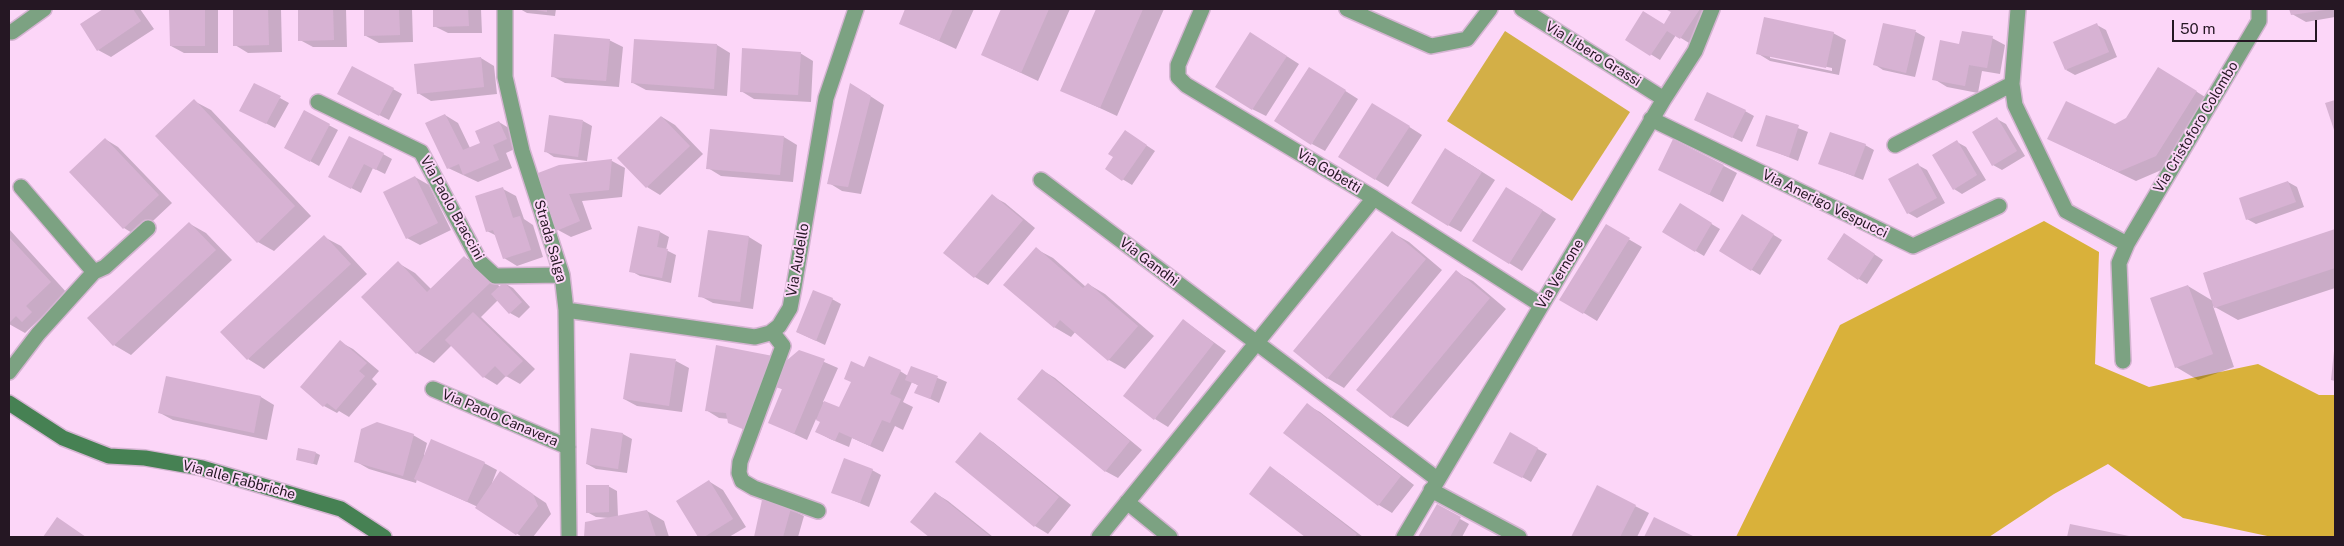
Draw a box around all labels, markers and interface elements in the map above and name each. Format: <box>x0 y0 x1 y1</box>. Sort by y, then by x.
scale bar <box>2174 10 2319 42</box>
street label: Via Libero Grassi <box>1542 18 1644 90</box>
text: 50 m <box>2180 20 2215 37</box>
street label: Via Cristoforo Colombo <box>2150 58 2242 196</box>
street label: Via Gobetti <box>1294 145 1364 197</box>
street label: Via Paolo Braccini <box>416 153 488 263</box>
street label: Via Anerigo Vespucci <box>1760 166 1890 242</box>
street label: Strada Salga <box>530 198 570 284</box>
street label: Via Audello <box>783 222 813 298</box>
street label: Via Gandhi <box>1116 234 1182 290</box>
street label: Via Vernone <box>1533 236 1587 312</box>
street label: Via Paolo Canavera <box>439 386 561 450</box>
street label: Via alle Fabbriche <box>181 457 297 503</box>

